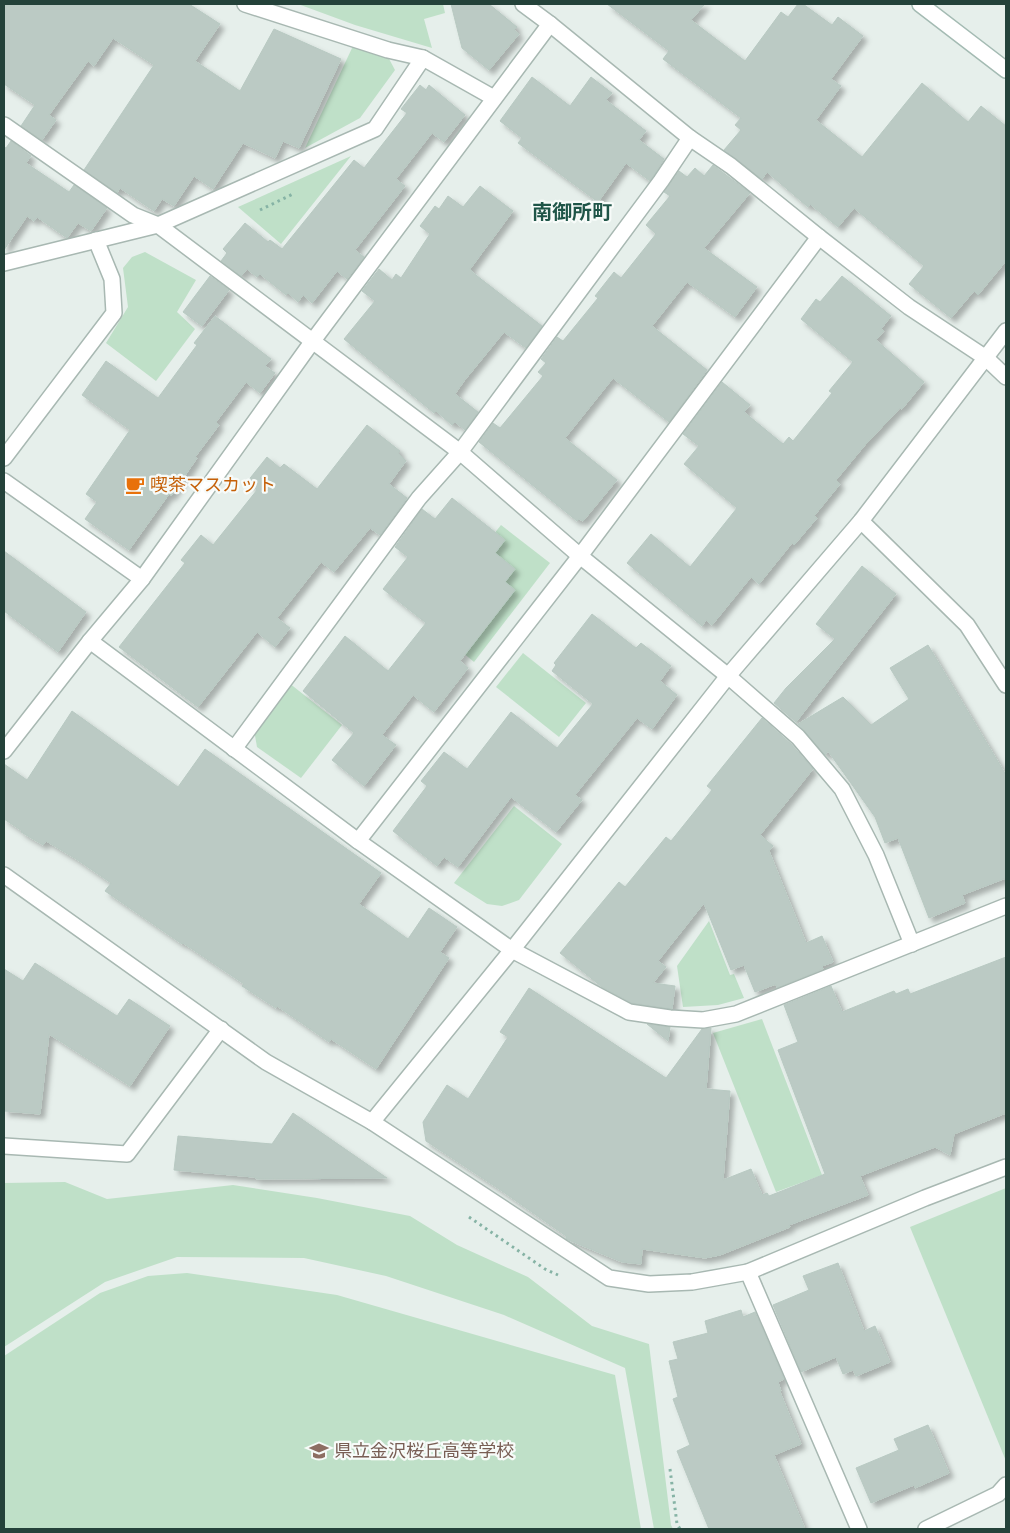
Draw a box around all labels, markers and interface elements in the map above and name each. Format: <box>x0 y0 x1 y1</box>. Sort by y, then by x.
district label: 南御所町 <box>532 201 612 225</box>
cafe icon: 喫茶マスカット <box>124 474 146 496</box>
place label: 喫茶マスカット <box>150 475 276 496</box>
school or university icon: 県立金沢桜丘高等学校 <box>308 1440 330 1462</box>
place label: 県立金沢桜丘高等学校 <box>334 1441 514 1462</box>

